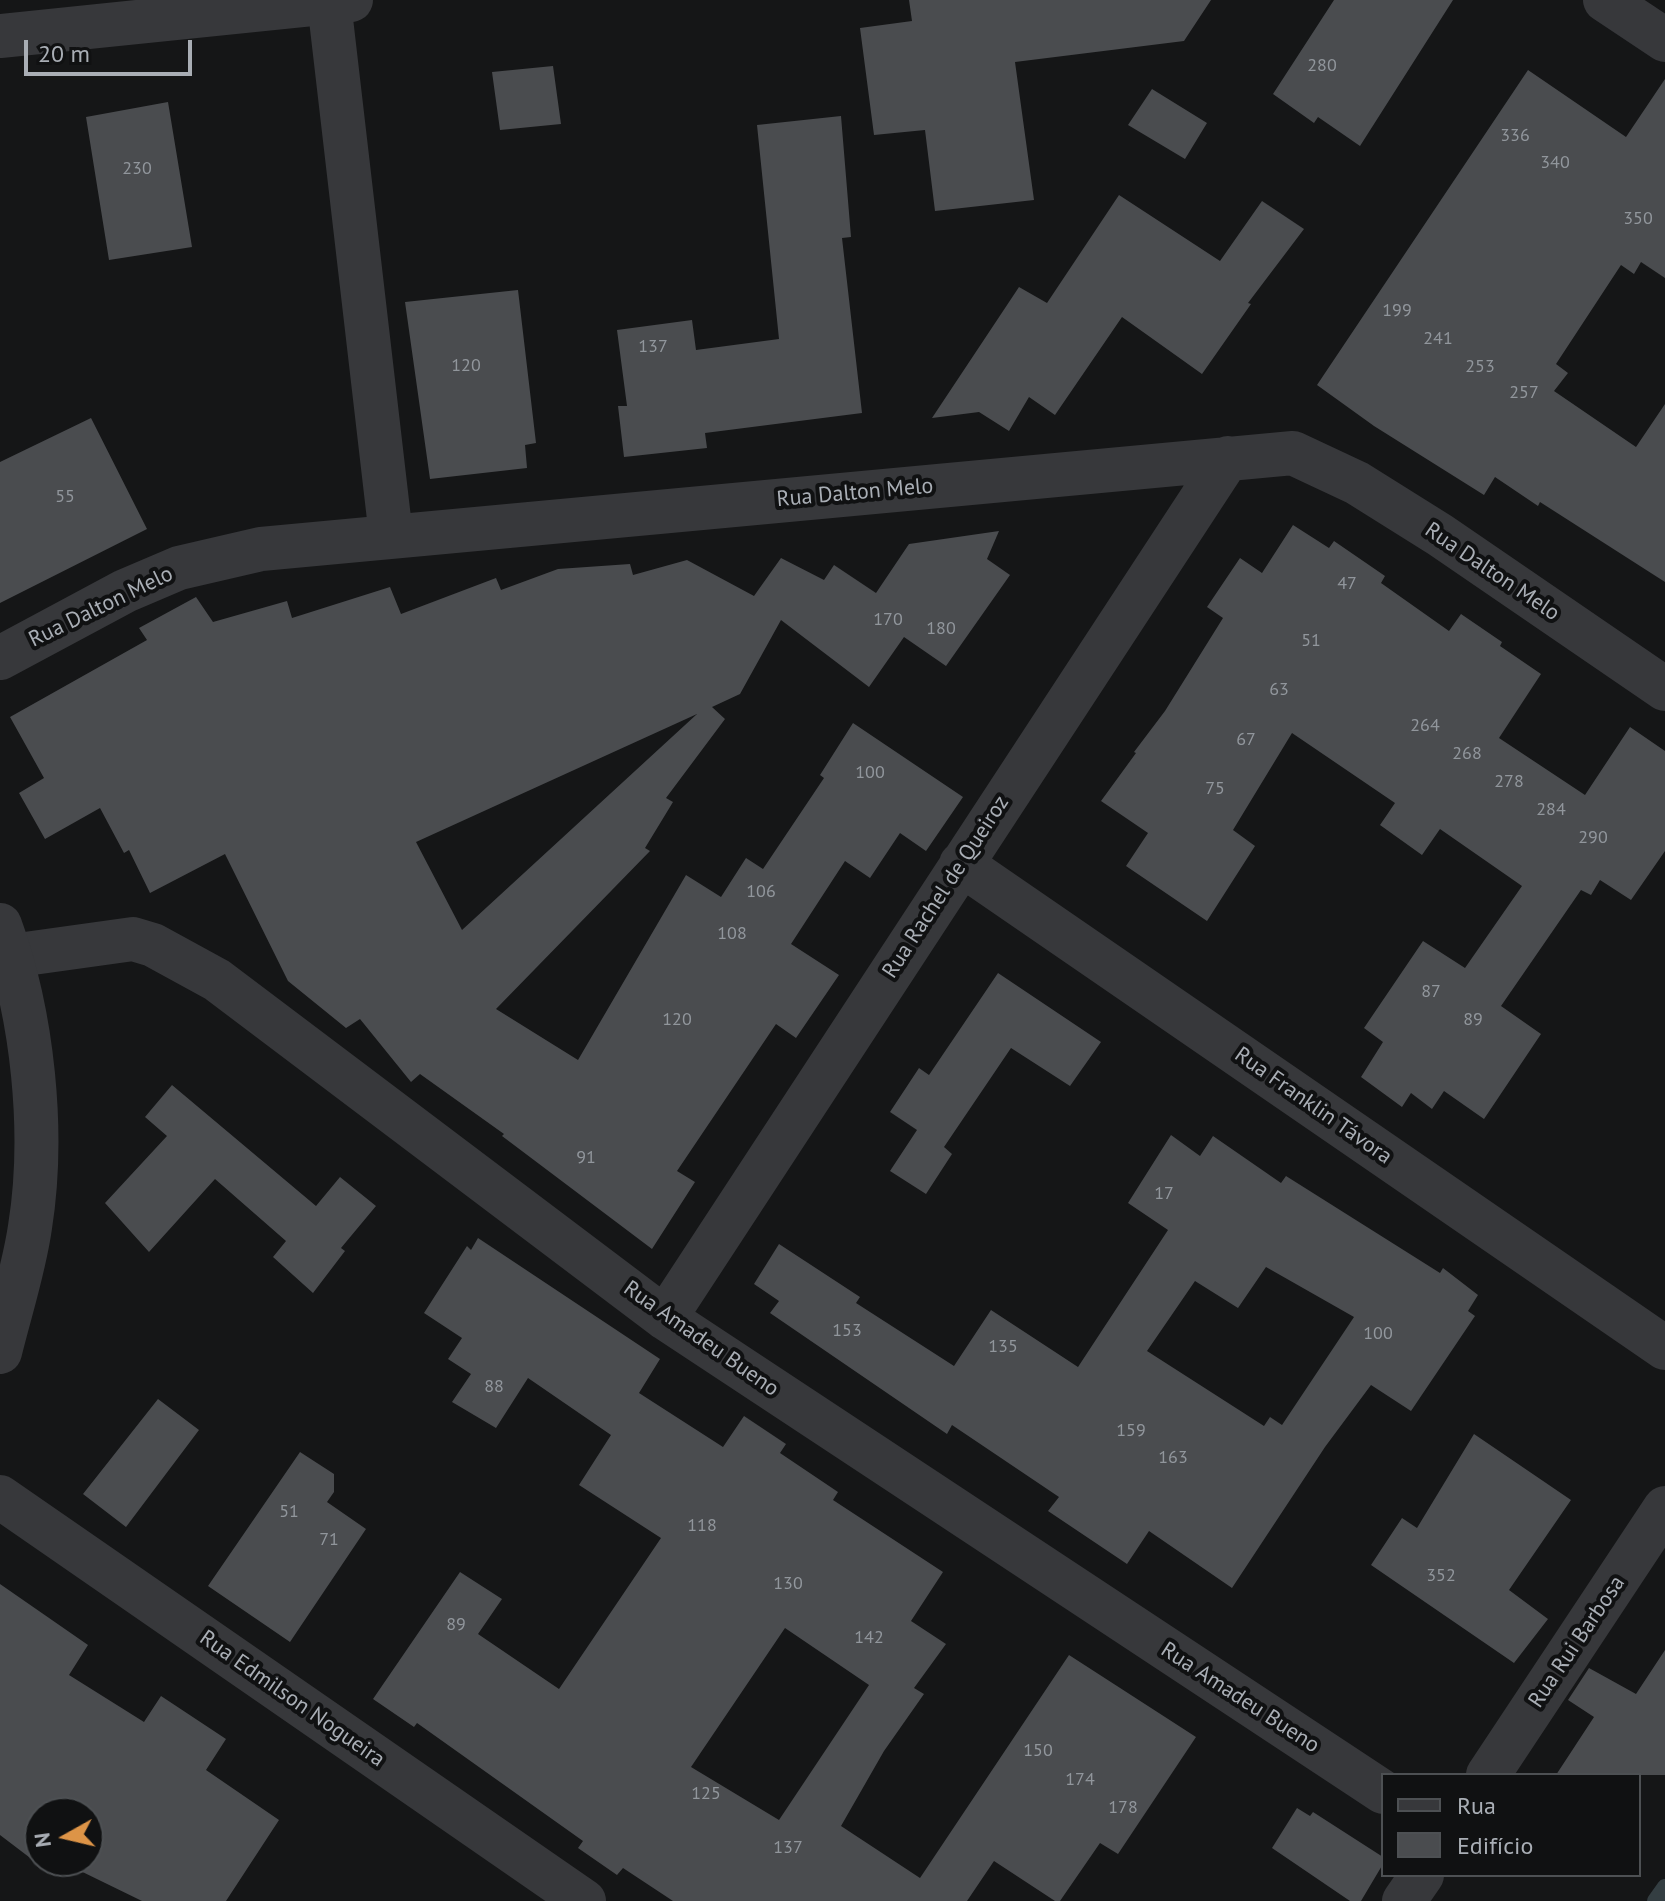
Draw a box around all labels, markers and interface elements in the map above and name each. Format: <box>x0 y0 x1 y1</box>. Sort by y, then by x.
scale bar <box>28 24 196 74</box>
text: 20 m <box>38 38 90 69</box>
house number: 280 <box>1307 55 1337 77</box>
house number: 336 <box>1500 125 1530 147</box>
house number: 340 <box>1540 152 1570 174</box>
house number: 230 <box>122 158 152 180</box>
house number: 350 <box>1623 208 1653 230</box>
house number: 199 <box>1382 300 1412 322</box>
house number: 241 <box>1423 328 1453 350</box>
house number: 137 <box>638 336 668 358</box>
house number: 120 <box>451 355 481 377</box>
house number: 253 <box>1465 356 1495 378</box>
house number: 257 <box>1509 382 1539 404</box>
street label: Rua Dalton Melo <box>776 473 934 513</box>
house number: 55 <box>55 486 75 508</box>
street label: Rua Dalton Melo <box>1420 517 1564 627</box>
street label: Rua Dalton Melo <box>25 561 177 653</box>
house number: 47 <box>1337 573 1357 595</box>
house number: 170 <box>873 609 903 631</box>
house number: 180 <box>926 618 956 640</box>
house number: 51 <box>1301 630 1321 652</box>
house number: 63 <box>1269 679 1289 701</box>
house number: 264 <box>1410 715 1440 737</box>
house number: 67 <box>1236 729 1256 751</box>
house number: 268 <box>1452 743 1482 765</box>
house number: 100 <box>855 762 885 784</box>
house number: 278 <box>1494 771 1524 793</box>
house number: 75 <box>1205 778 1225 800</box>
street label: Rua Rachel de Queiroz <box>877 791 1015 983</box>
house number: 284 <box>1536 799 1566 821</box>
house number: 290 <box>1578 827 1608 849</box>
house number: 106 <box>746 881 776 903</box>
house number: 108 <box>717 923 747 945</box>
house number: 87 <box>1421 981 1441 1003</box>
house number: 120 <box>662 1009 692 1031</box>
house number: 89 <box>1463 1009 1483 1031</box>
street label: Rua Franklin Távora <box>1229 1042 1397 1170</box>
house number: 91 <box>576 1147 596 1169</box>
house number: 17 <box>1154 1183 1174 1205</box>
street label: Rua Amadeu Bueno <box>618 1276 784 1402</box>
house number: 153 <box>832 1320 862 1342</box>
house number: 100 <box>1363 1323 1393 1345</box>
house number: 135 <box>988 1336 1018 1358</box>
house number: 88 <box>484 1376 504 1398</box>
house number: 159 <box>1116 1420 1146 1442</box>
house number: 163 <box>1158 1447 1188 1469</box>
house number: 51 <box>279 1501 299 1523</box>
house number: 118 <box>687 1515 717 1537</box>
house number: 71 <box>319 1529 339 1551</box>
house number: 352 <box>1426 1565 1456 1587</box>
street label: Rua Rui Barbosa <box>1523 1571 1631 1713</box>
house number: 130 <box>773 1573 803 1595</box>
house number: 89 <box>446 1614 466 1636</box>
street label: Rua Edmilson Nogueira <box>194 1625 390 1773</box>
house number: 142 <box>854 1627 884 1649</box>
street label: Rua Amadeu Bueno <box>1156 1637 1324 1759</box>
house number: 150 <box>1023 1740 1053 1762</box>
house number: 174 <box>1065 1769 1095 1791</box>
legend <box>1381 1773 1641 1877</box>
house number: 125 <box>691 1783 721 1805</box>
text: Rua <box>1457 1790 1496 1821</box>
north arrow <box>24 1797 104 1877</box>
house number: 178 <box>1108 1797 1138 1819</box>
text: Edifício <box>1457 1830 1533 1861</box>
text: N <box>27 1831 57 1849</box>
house number: 137 <box>773 1837 803 1859</box>

